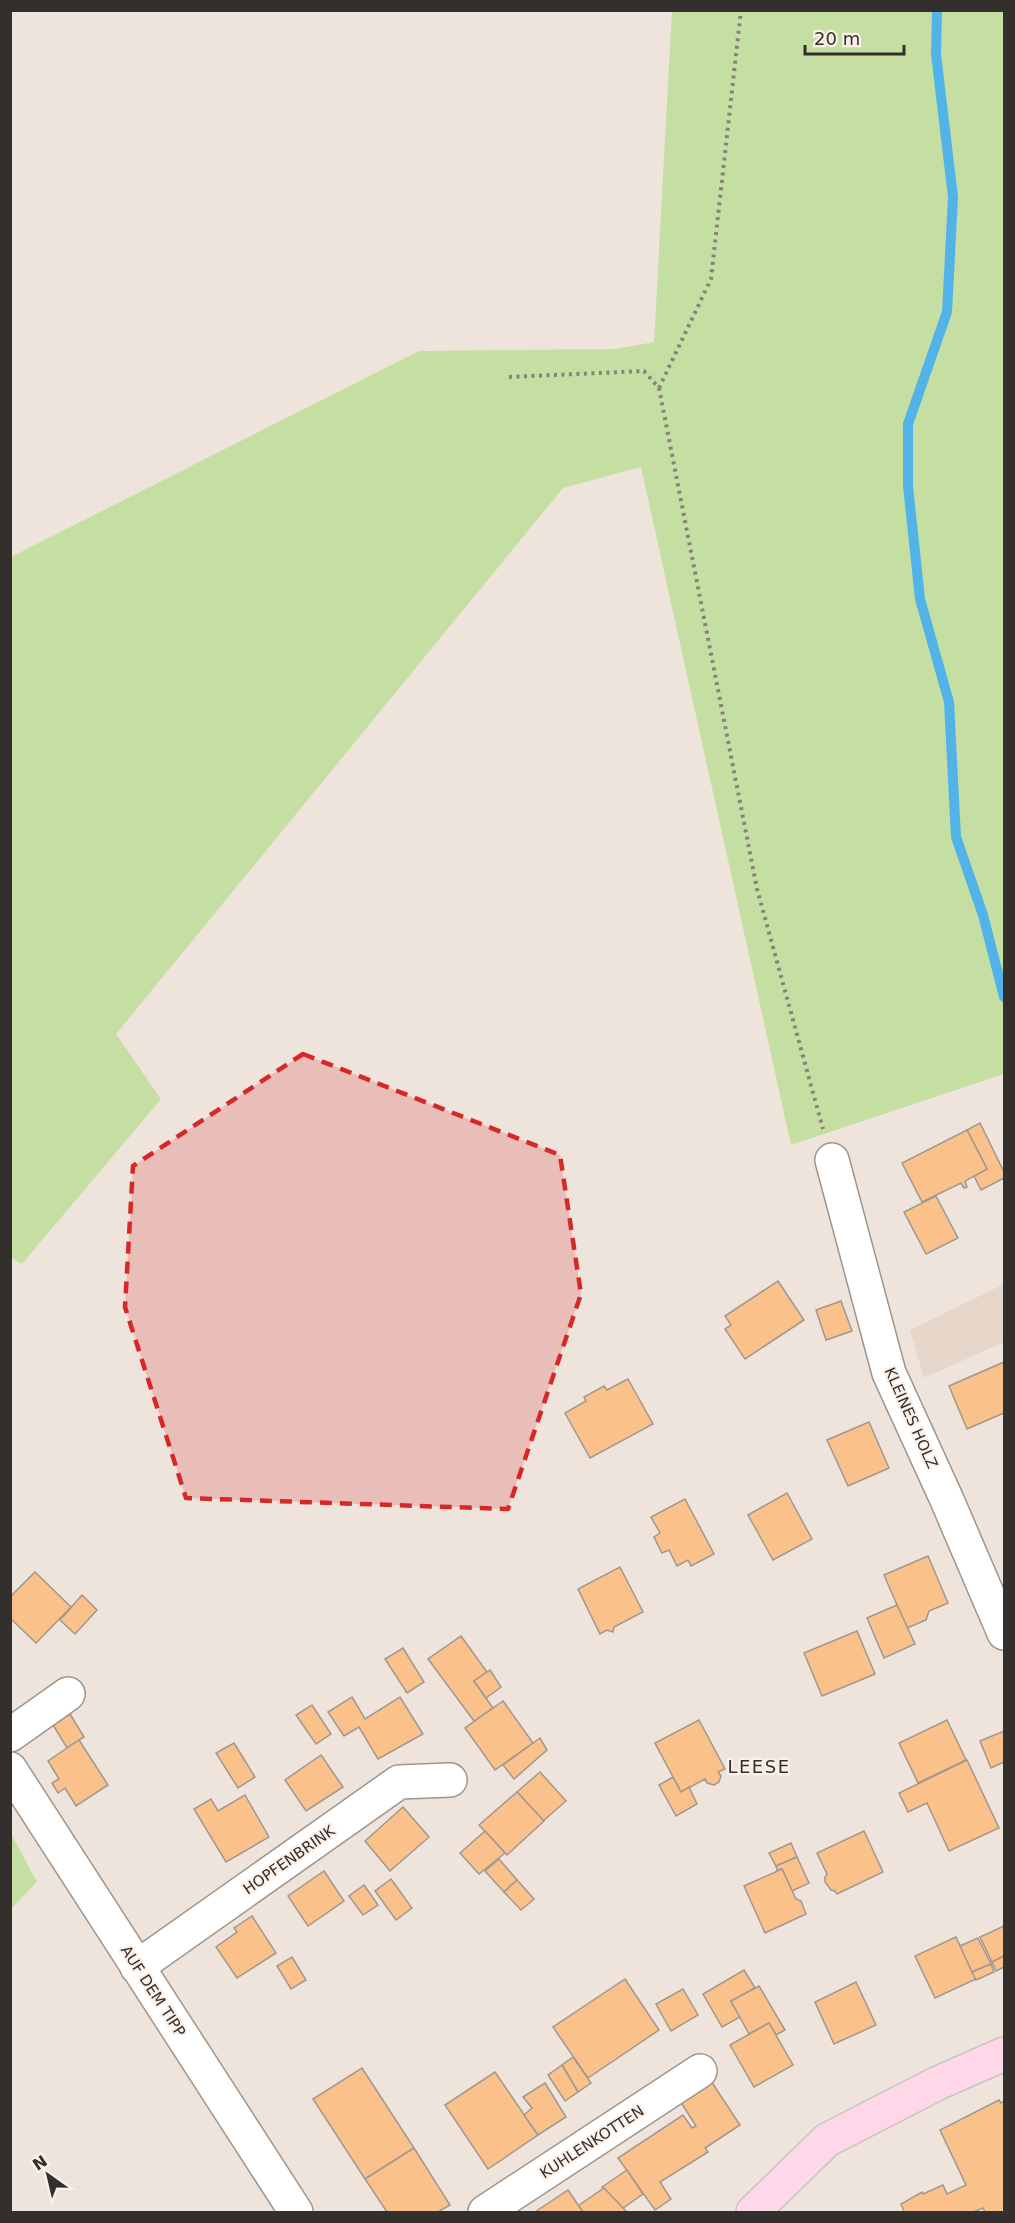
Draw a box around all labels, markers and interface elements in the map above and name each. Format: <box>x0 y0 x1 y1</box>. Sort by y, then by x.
scale bar <box>805 18 904 56</box>
text: 20 m <box>814 28 860 49</box>
street label: KLEINES HOLZ <box>881 1365 941 1471</box>
district label: LEESE <box>727 1756 791 1777</box>
street label: HOPFENBRINK <box>240 1821 339 1898</box>
street label: AUF DEM TIPP <box>117 1942 189 2040</box>
street label: KUHLENKOTTEN <box>537 2102 647 2182</box>
north arrow <box>18 2145 78 2205</box>
text: N <box>29 2151 51 2175</box>

